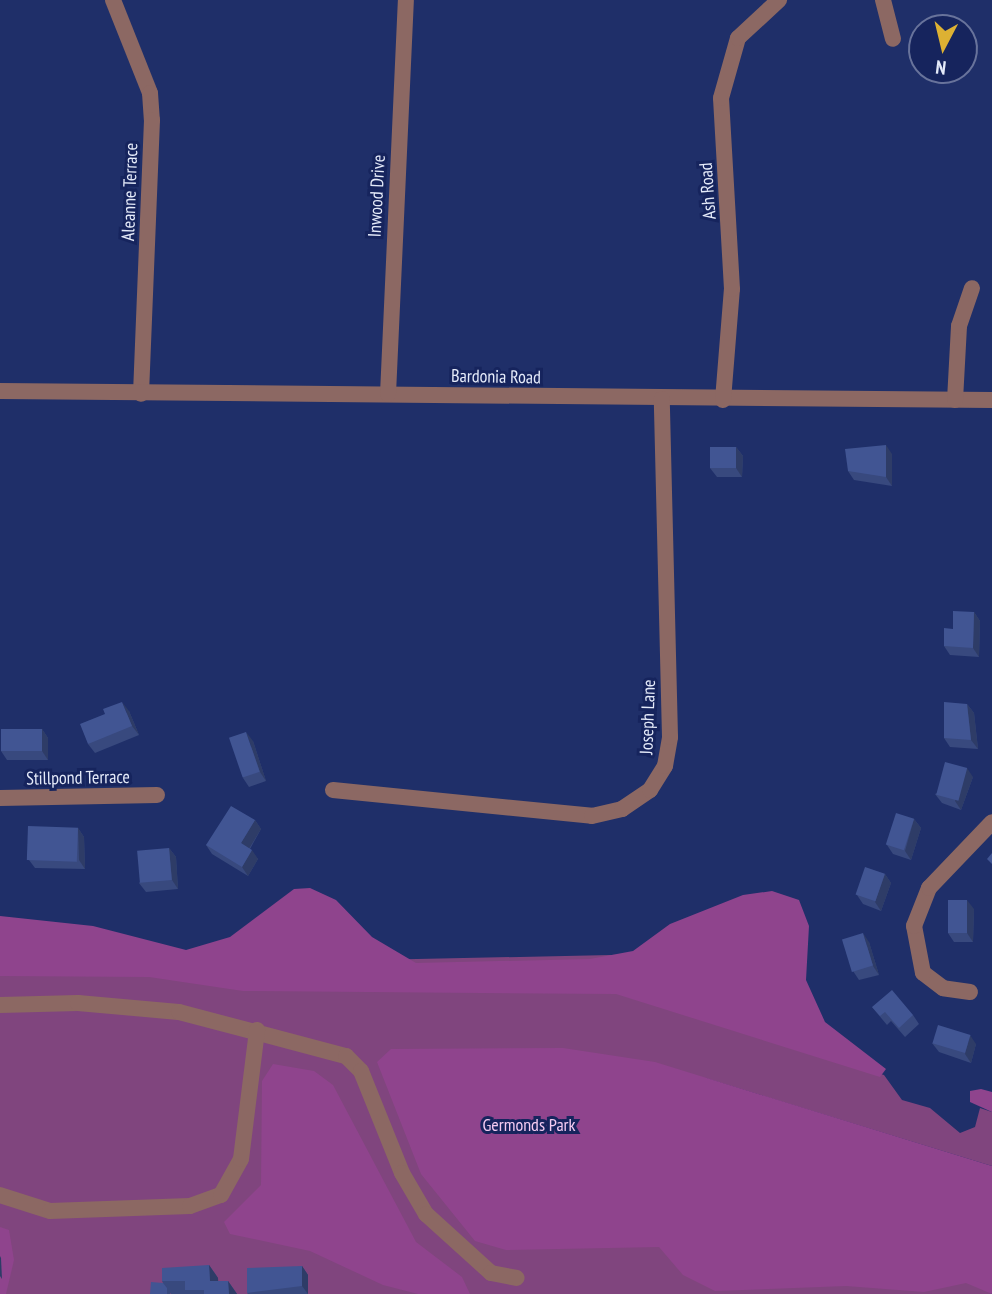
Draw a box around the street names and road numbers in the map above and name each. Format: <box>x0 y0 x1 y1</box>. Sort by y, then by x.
street label: Aleanne Terrace <box>117 142 143 242</box>
street label: Inwood Drive <box>364 154 390 238</box>
street label: Ash Road <box>695 162 721 220</box>
street label: Bardonia Road <box>451 365 541 389</box>
street label: Joseph Lane <box>636 679 660 755</box>
street label: Stillpond Terrace <box>26 766 130 790</box>

